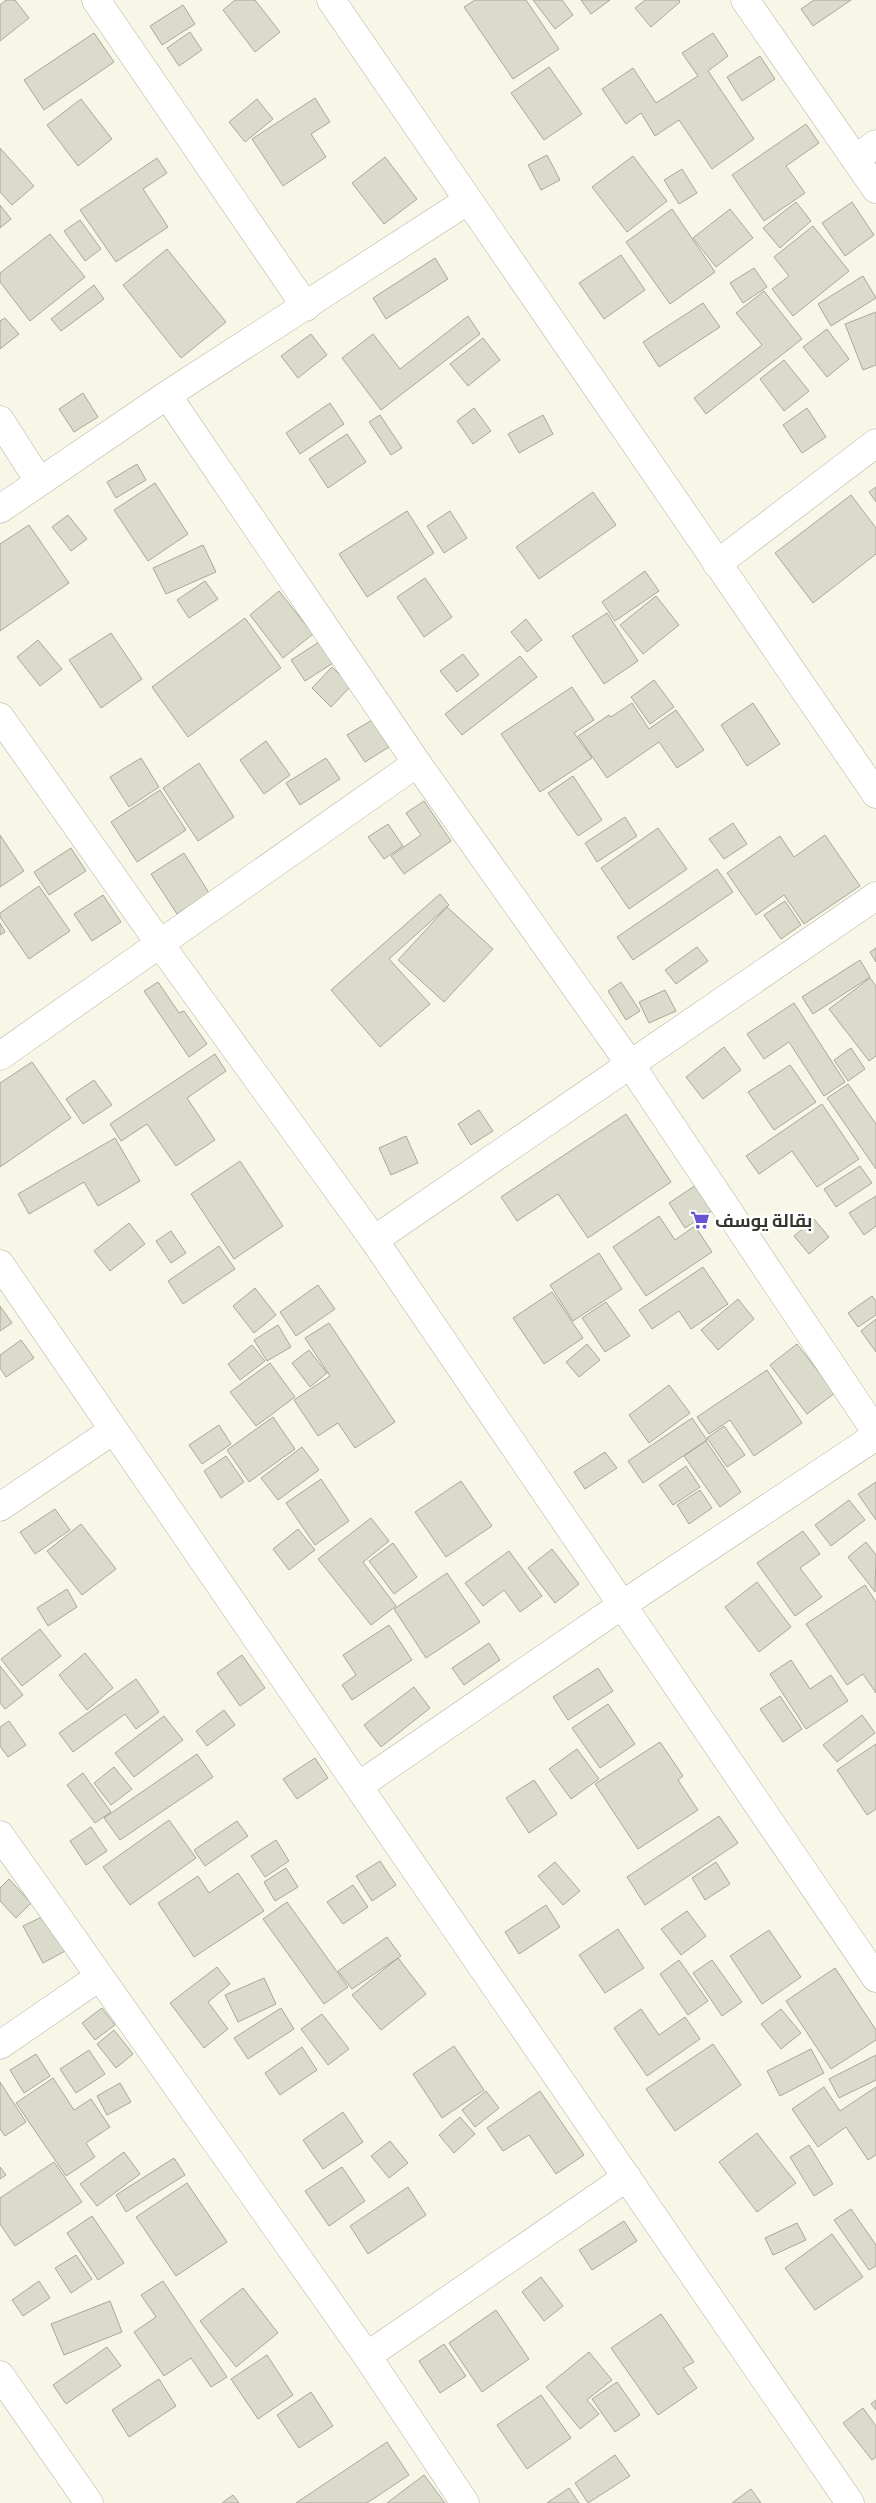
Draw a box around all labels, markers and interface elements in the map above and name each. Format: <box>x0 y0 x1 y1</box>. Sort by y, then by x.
supermarket icon: بقالة يوسف <box>689 1209 711 1231</box>
place label: بقالة يوسف <box>715 1209 812 1232</box>

